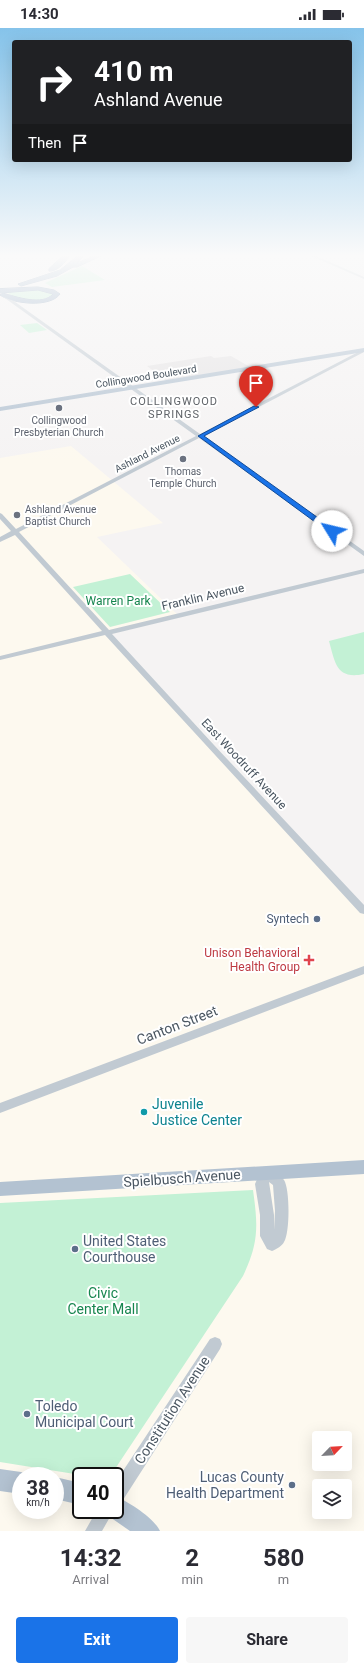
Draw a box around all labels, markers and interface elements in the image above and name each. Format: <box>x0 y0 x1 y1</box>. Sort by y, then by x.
text: 14:30 <box>20 5 59 23</box>
text: 410 m <box>94 55 173 88</box>
icon: right <box>28 56 80 108</box>
text: Ashland Avenue <box>94 89 223 110</box>
icon: arrive <box>69 132 91 154</box>
text: Then <box>28 134 61 152</box>
street label: Collingwood Boulevard <box>95 363 197 390</box>
pin <box>239 366 273 407</box>
icon: arrive <box>245 372 267 394</box>
district label: COLLINGWOOD SPRINGS <box>130 395 218 421</box>
marker: Collingwood Presbyterian Church <box>54 403 64 413</box>
place label: Collingwood Presbyterian Church <box>14 415 104 438</box>
street label: Ashland Avenue <box>113 432 182 475</box>
marker: Thomas Temple Church <box>178 454 188 464</box>
place label: Thomas Temple Church <box>150 466 216 489</box>
place label: Ashland Avenue Baptist Church <box>25 504 96 527</box>
marker: Ashland Avenue Baptist Church <box>12 510 22 520</box>
position arrow <box>311 510 353 552</box>
street label: Franklin Avenue <box>160 581 246 613</box>
park label: Warren Park <box>85 594 151 608</box>
street label: East Woodruff Avenue <box>198 716 290 812</box>
place label: Syntech <box>266 912 309 926</box>
marker: Syntech <box>312 914 322 924</box>
place label: Unison Behavioral Health Group <box>204 946 300 974</box>
marker: Unison Behavioral Health Group <box>303 954 315 966</box>
street label: Canton Street <box>134 1002 220 1048</box>
place label: Juvenile Justice Center <box>152 1096 242 1128</box>
marker: Juvenile Justice Center <box>139 1107 149 1117</box>
street label: Spielbusch Avenue <box>123 1166 241 1190</box>
place label: United States Courthouse <box>83 1233 166 1265</box>
marker: United States Courthouse <box>70 1244 80 1254</box>
park label: Civic Center Mall <box>67 1285 139 1317</box>
street label: Constitution Avenue <box>131 1353 213 1467</box>
place label: Toledo Municipal Court <box>35 1398 134 1430</box>
marker: Toledo Municipal Court <box>22 1409 32 1419</box>
north arrow <box>312 1431 352 1471</box>
map controls <box>312 1431 352 1519</box>
speed limit sign: 40 <box>72 1467 124 1519</box>
place label: Lucas County Health Department <box>166 1469 284 1501</box>
text: 38 <box>27 1476 49 1500</box>
button: layers <box>312 1479 352 1519</box>
marker: Lucas County Health Department <box>287 1480 297 1490</box>
text: km/h <box>26 1497 50 1508</box>
text: 14:32 <box>60 1544 122 1572</box>
text: 2 <box>185 1544 199 1572</box>
text: 580 <box>263 1544 304 1572</box>
text: Arrival <box>72 1572 109 1587</box>
text: min <box>181 1572 203 1587</box>
text: m <box>278 1572 289 1587</box>
button: Exit <box>16 1617 178 1663</box>
button: Share <box>186 1617 348 1663</box>

